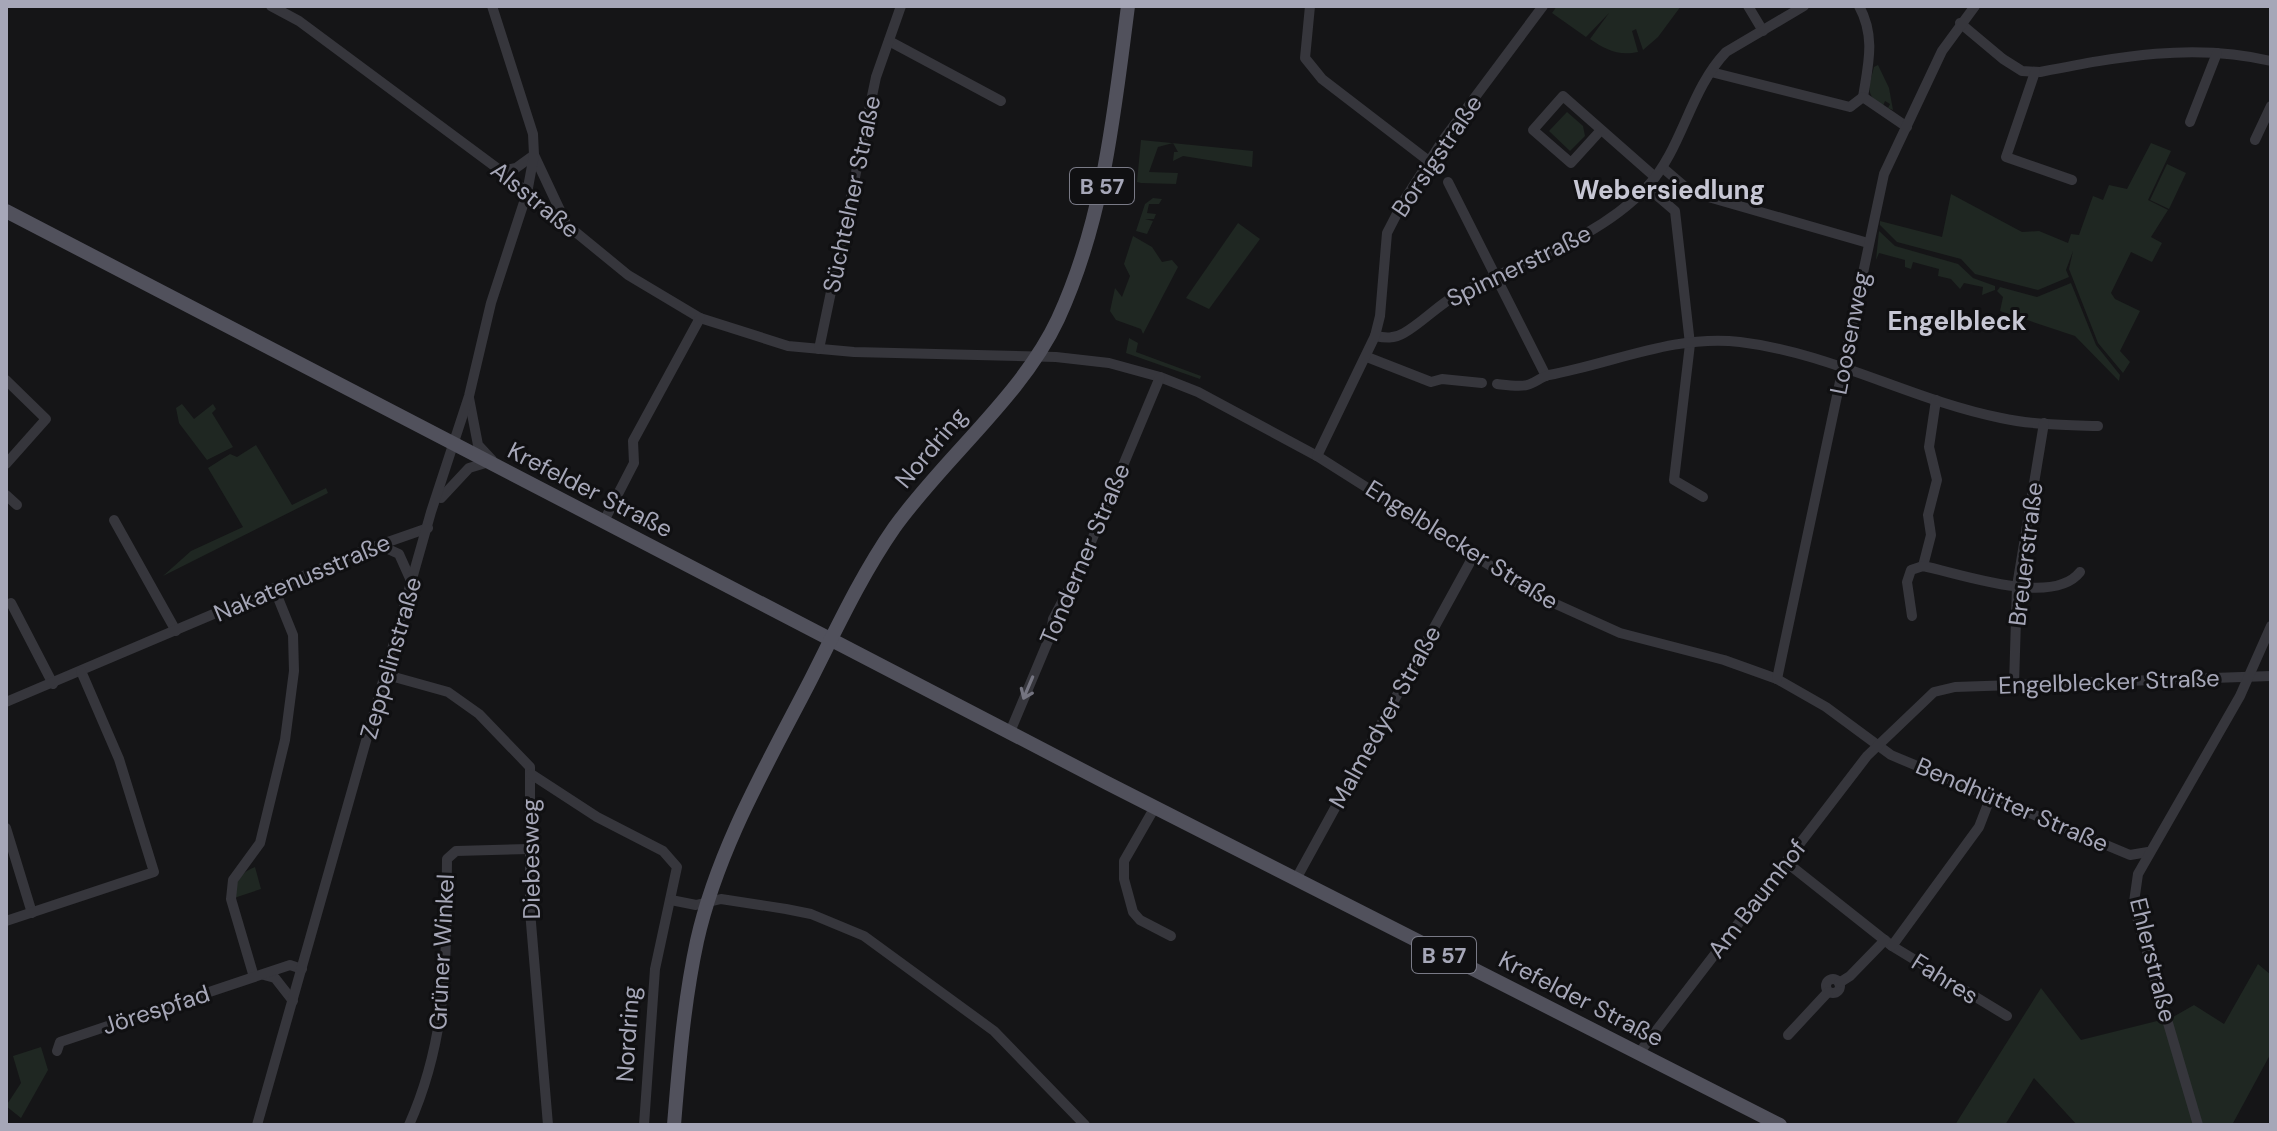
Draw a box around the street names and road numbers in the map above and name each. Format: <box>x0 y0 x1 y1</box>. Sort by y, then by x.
street label: Borsigstraße <box>1384 89 1489 223</box>
street label: Süchtelner Straße <box>816 93 888 295</box>
street label: Alsstraße <box>485 154 586 245</box>
road number: B 57 <box>1070 168 1134 204</box>
street label: Spinnerstraße <box>1442 217 1596 314</box>
street label: Loosenweg <box>1822 269 1877 397</box>
street label: Nordring <box>888 401 973 494</box>
street label: Krefelder Straße <box>503 435 678 544</box>
street label: Tonderner Straße <box>1032 458 1137 649</box>
street label: Engelblecker Straße <box>1360 473 1564 616</box>
street label: Breuerstraße <box>2001 480 2050 628</box>
street label: Nakatenusstraße <box>209 526 395 629</box>
street label: Zeppelinstraße <box>353 573 428 743</box>
street label: Malmedyer Straße <box>1322 620 1448 814</box>
street label: Engelblecker Straße <box>1998 662 2220 701</box>
street label: Bendhütter Straße <box>1911 750 2113 859</box>
street label: Diebesweg <box>514 798 547 920</box>
street label: Am Baumhof <box>1701 833 1813 964</box>
street label: Grüner Winkel <box>422 873 461 1031</box>
street label: Ehlerstraße <box>2123 894 2184 1025</box>
road number: B 57 <box>1412 937 1476 973</box>
street label: Krefelder Straße <box>1494 944 1669 1053</box>
street label: Fahres <box>1906 946 1984 1011</box>
street label: Jörespfad <box>98 978 214 1041</box>
street label: Nordring <box>609 985 646 1083</box>

